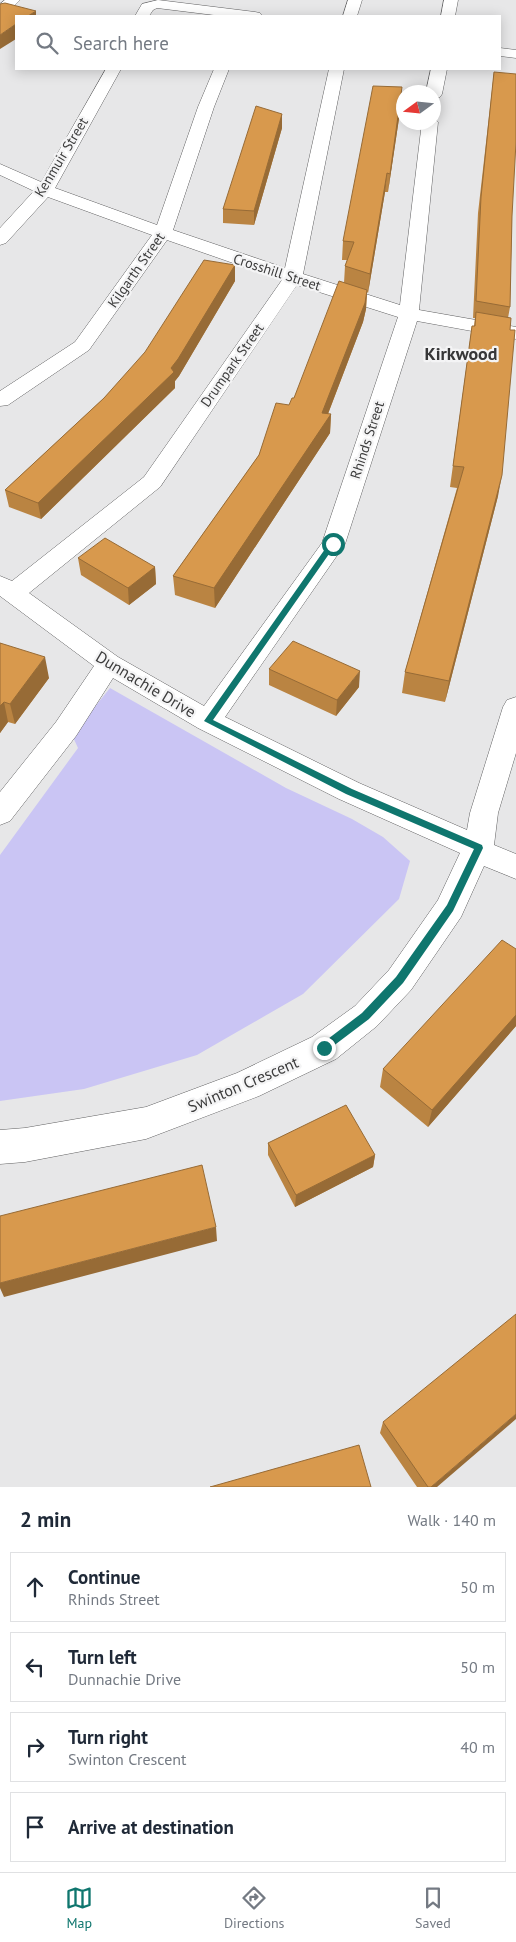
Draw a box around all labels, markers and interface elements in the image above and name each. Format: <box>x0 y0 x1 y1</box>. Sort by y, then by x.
search box <box>15 15 501 70</box>
icon: search <box>33 29 61 57</box>
text: Search here <box>73 31 169 55</box>
north arrow <box>396 85 441 130</box>
street label: Kenmuir Street <box>30 114 92 200</box>
street label: Kilgarth Street <box>103 229 169 311</box>
street label: Crosshill Street <box>231 249 323 295</box>
street label: Drumpark Street <box>197 320 268 410</box>
district label: Kirkwood <box>424 342 498 365</box>
street label: Rhinds Street <box>346 399 388 481</box>
route start <box>322 533 345 556</box>
street label: Dunnachie Drive <box>92 646 200 722</box>
route end <box>313 1037 336 1060</box>
street label: Swinton Crescent <box>185 1051 302 1116</box>
text: 2 min <box>20 1506 71 1533</box>
text: Walk · 140 m <box>407 1510 496 1530</box>
text: Continue <box>68 1565 140 1589</box>
icon: ahead <box>21 1573 49 1601</box>
text: 50 m <box>460 1577 495 1597</box>
text: Rhinds Street <box>68 1589 160 1609</box>
text: Turn left <box>68 1645 137 1669</box>
icon: left <box>21 1653 49 1681</box>
text: 50 m <box>460 1657 495 1677</box>
text: Dunnachie Drive <box>68 1669 181 1689</box>
text: Turn right <box>68 1725 148 1749</box>
icon: right <box>21 1733 49 1761</box>
text: 40 m <box>460 1737 495 1757</box>
text: Swinton Crescent <box>68 1749 186 1769</box>
icon: arrive <box>21 1813 49 1841</box>
text: Arrive at destination <box>68 1815 234 1839</box>
tab: Map <box>65 1884 93 1932</box>
tab: Directions <box>224 1884 284 1932</box>
tab: Saved <box>415 1884 451 1932</box>

